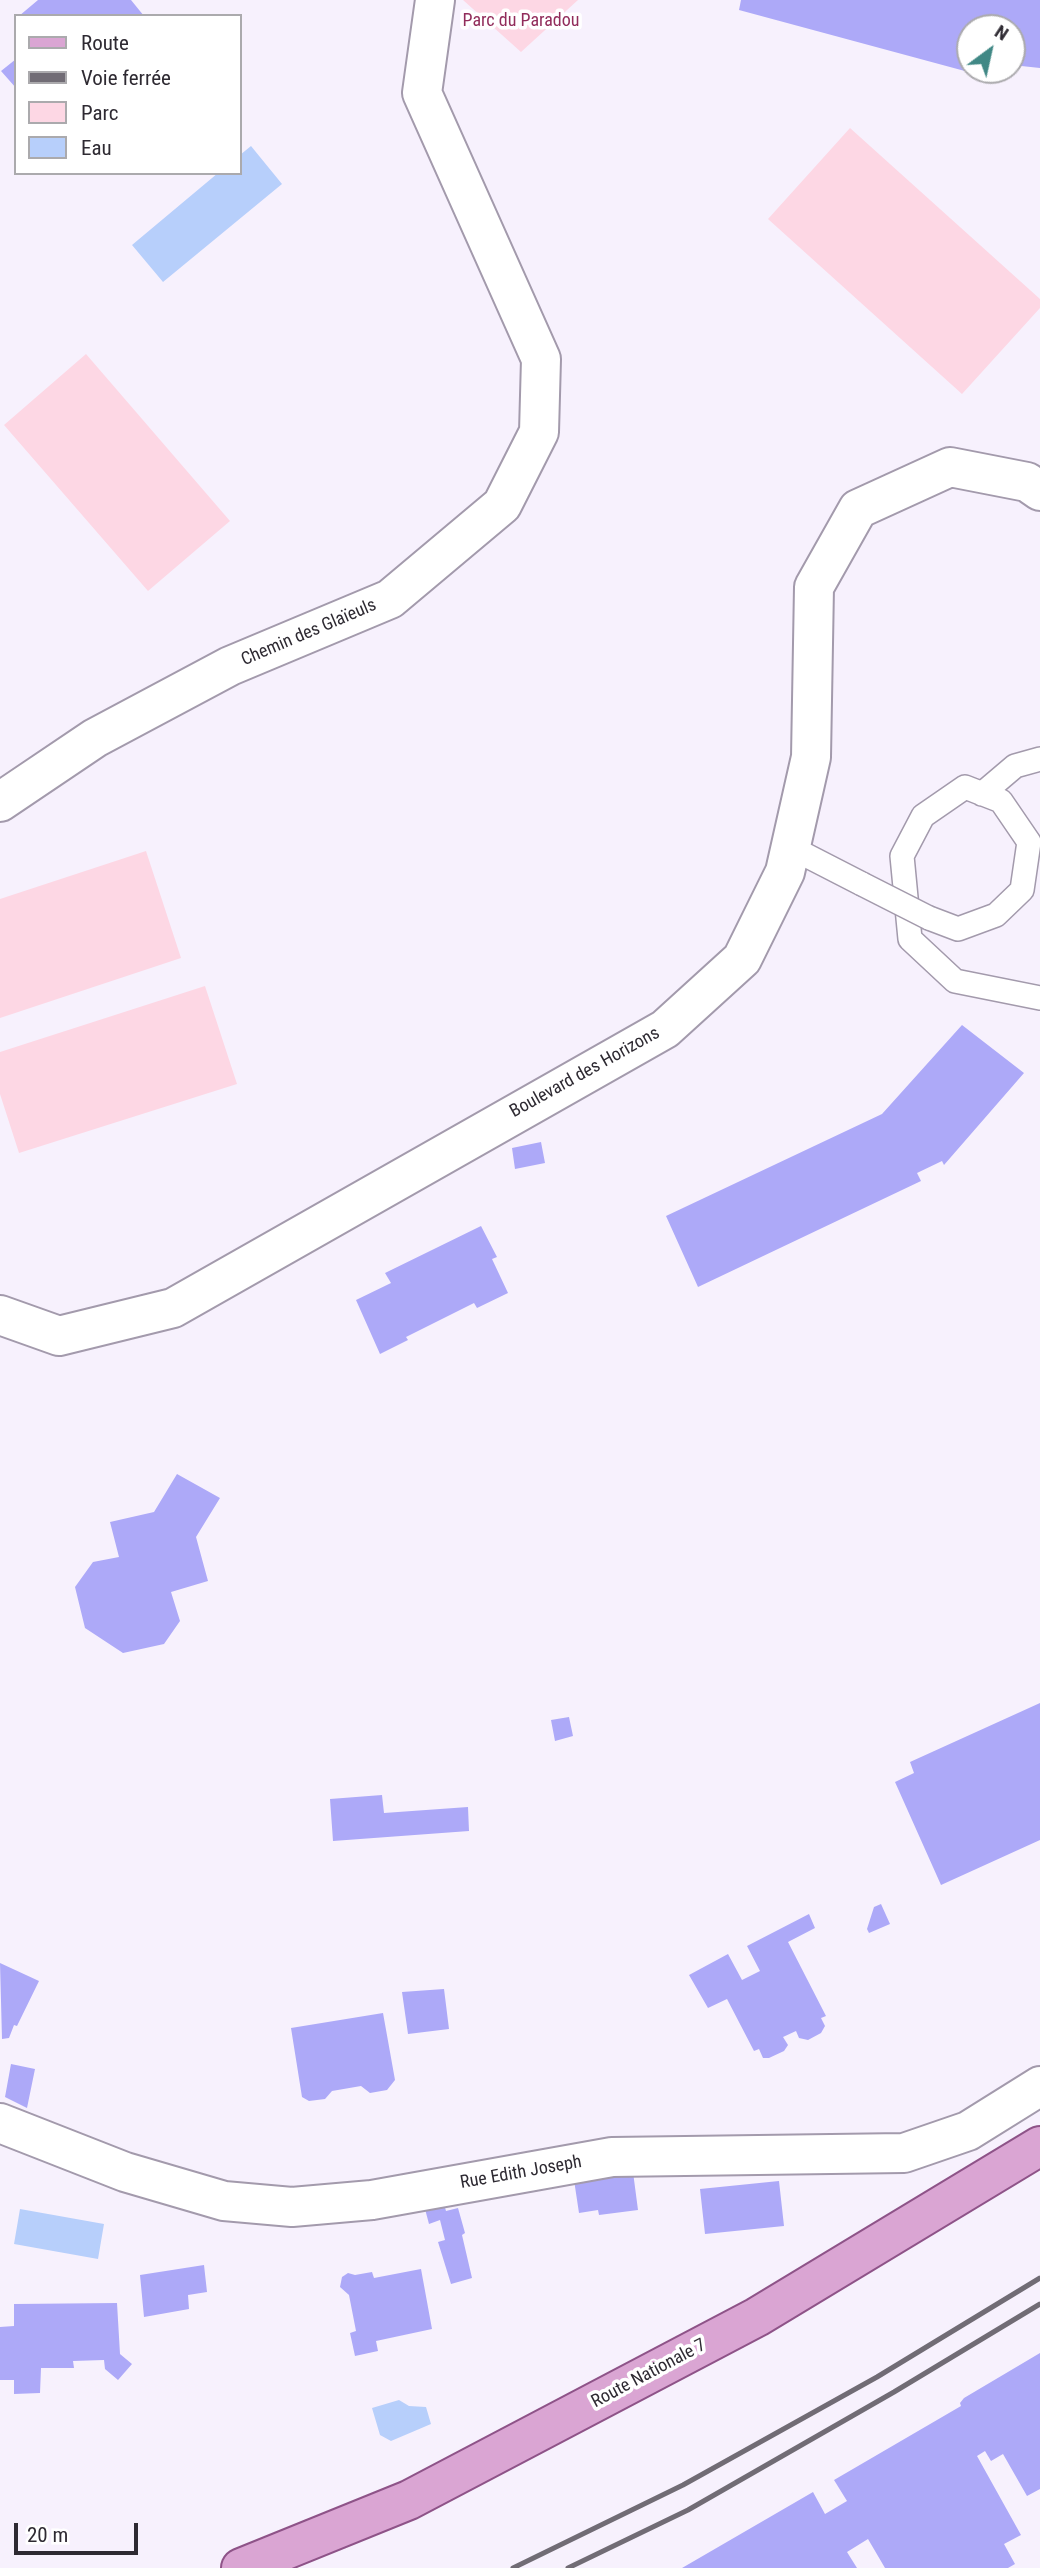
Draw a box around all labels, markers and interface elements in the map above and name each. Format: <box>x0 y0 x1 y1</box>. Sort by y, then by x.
park label: Parc du Paradou <box>463 10 579 32</box>
legend <box>14 14 242 175</box>
north arrow <box>956 14 1026 84</box>
text: N <box>990 20 1013 45</box>
text: Route <box>81 31 129 55</box>
text: Voie ferrée <box>81 66 171 90</box>
text: Parc <box>81 101 119 125</box>
text: Eau <box>81 136 112 160</box>
street label: Chemin des Glaïeuls <box>238 595 380 671</box>
street label: Boulevard des Horizons <box>506 1023 664 1123</box>
street label: Rue Edith Joseph <box>459 2152 583 2194</box>
street label: Route Nationale 7 <box>588 2335 710 2413</box>
scale bar <box>18 2508 142 2552</box>
text: 20 m <box>27 2523 68 2547</box>

